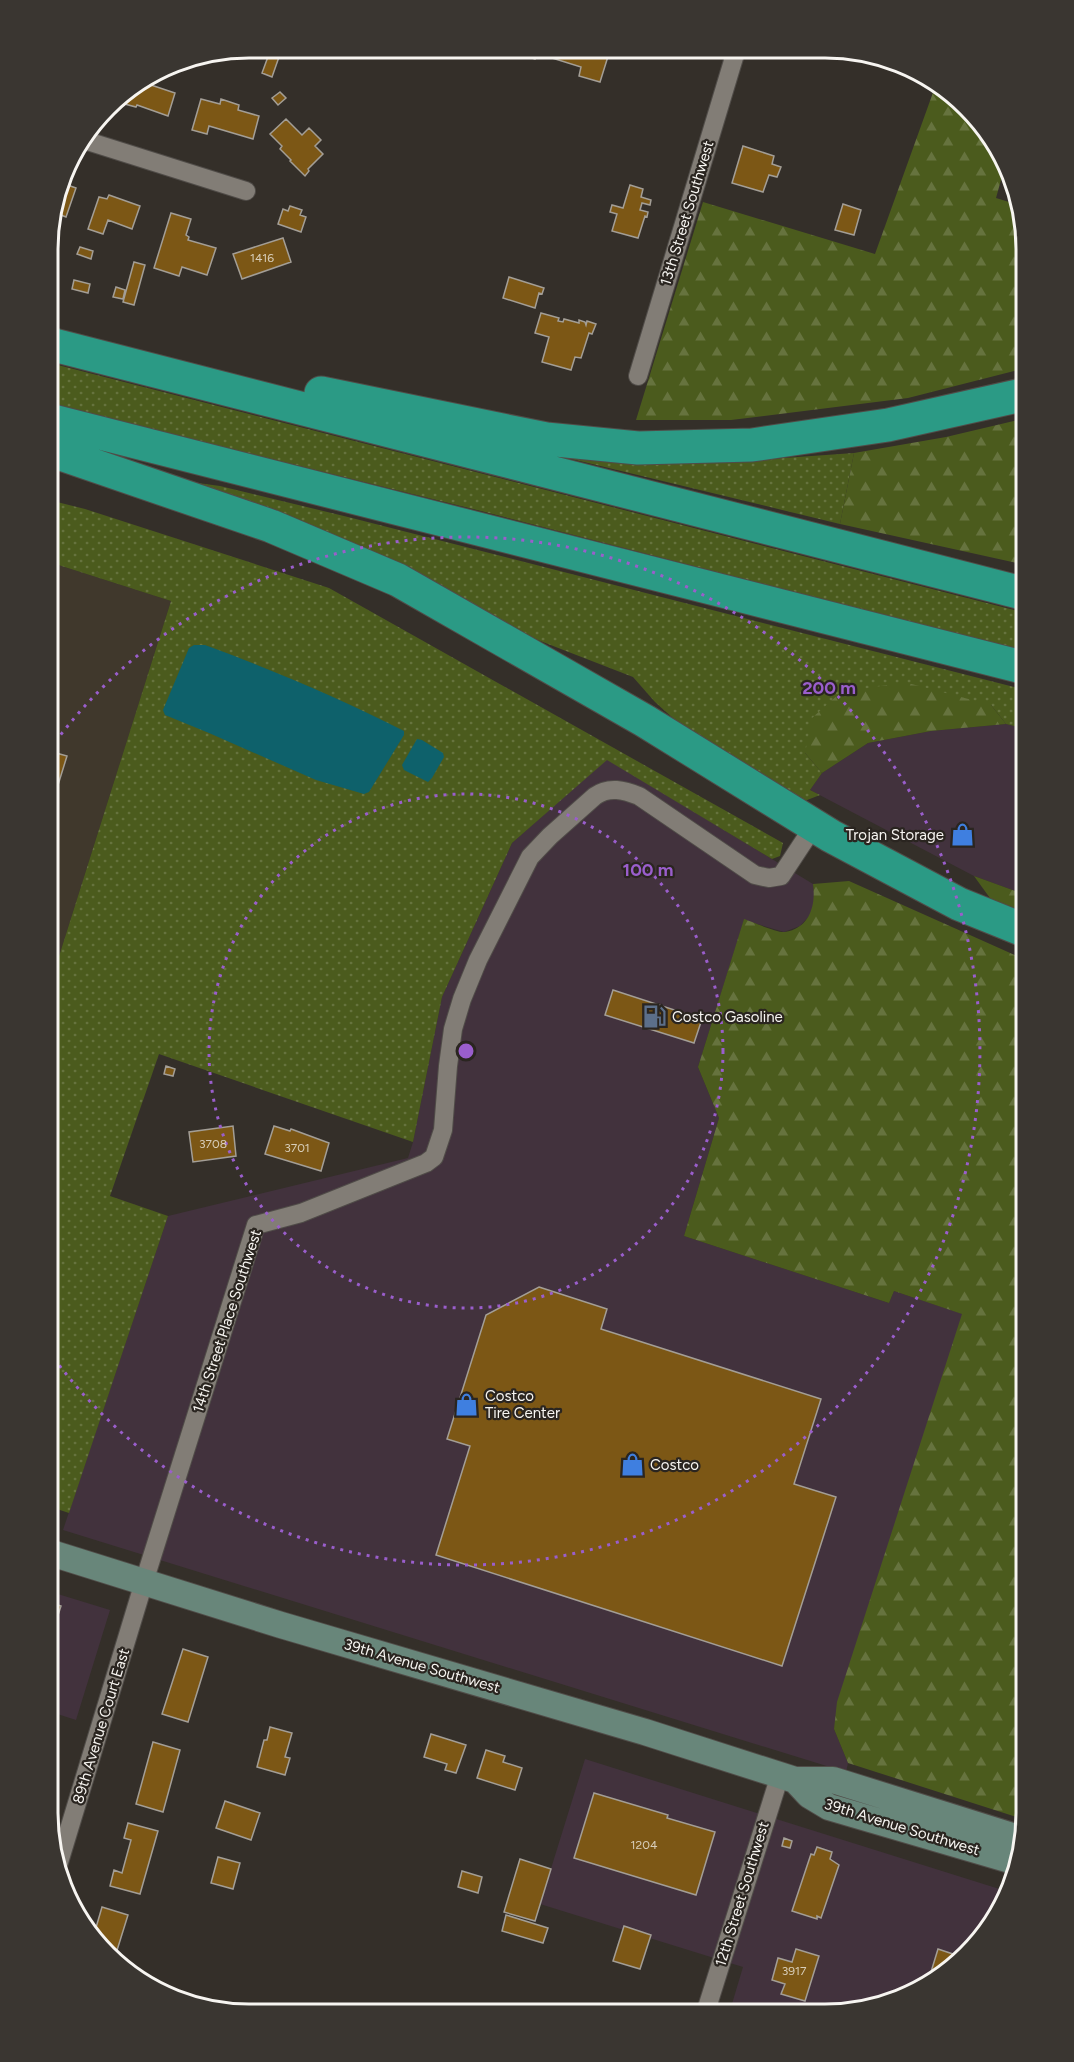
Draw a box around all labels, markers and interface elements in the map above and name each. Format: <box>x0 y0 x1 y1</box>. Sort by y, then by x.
street label: 13th Street Southwest <box>656 138 718 288</box>
house number: 1416 <box>250 251 274 265</box>
text: 200 m <box>802 677 856 699</box>
shop icon: Trojan Storage <box>949 822 975 848</box>
place label: Trojan Storage <box>846 826 944 844</box>
text: 100 m <box>623 859 673 881</box>
fuel station icon: Costco Gasoline <box>641 1004 667 1030</box>
place label: Costco Gasoline <box>672 1008 783 1026</box>
centre of rings <box>456 1041 476 1061</box>
house number: 3708 <box>199 1137 227 1151</box>
house number: 3701 <box>284 1141 310 1155</box>
street label: 14th Street Place Southwest <box>189 1227 265 1415</box>
place label: Costco Tire Center <box>485 1387 560 1422</box>
shop icon: Costco Tire Center <box>454 1392 480 1418</box>
shop icon: Costco <box>619 1452 645 1478</box>
place label: Costco <box>650 1456 699 1474</box>
street label: 39th Avenue Southwest <box>342 1635 502 1697</box>
street label: 89th Avenue Court East <box>69 1646 133 1806</box>
street label: 39th Avenue Southwest <box>822 1795 982 1859</box>
street label: 12th Street Southwest <box>711 1819 773 1969</box>
house number: 1204 <box>631 1838 658 1852</box>
house number: 3917 <box>782 1964 807 1978</box>

